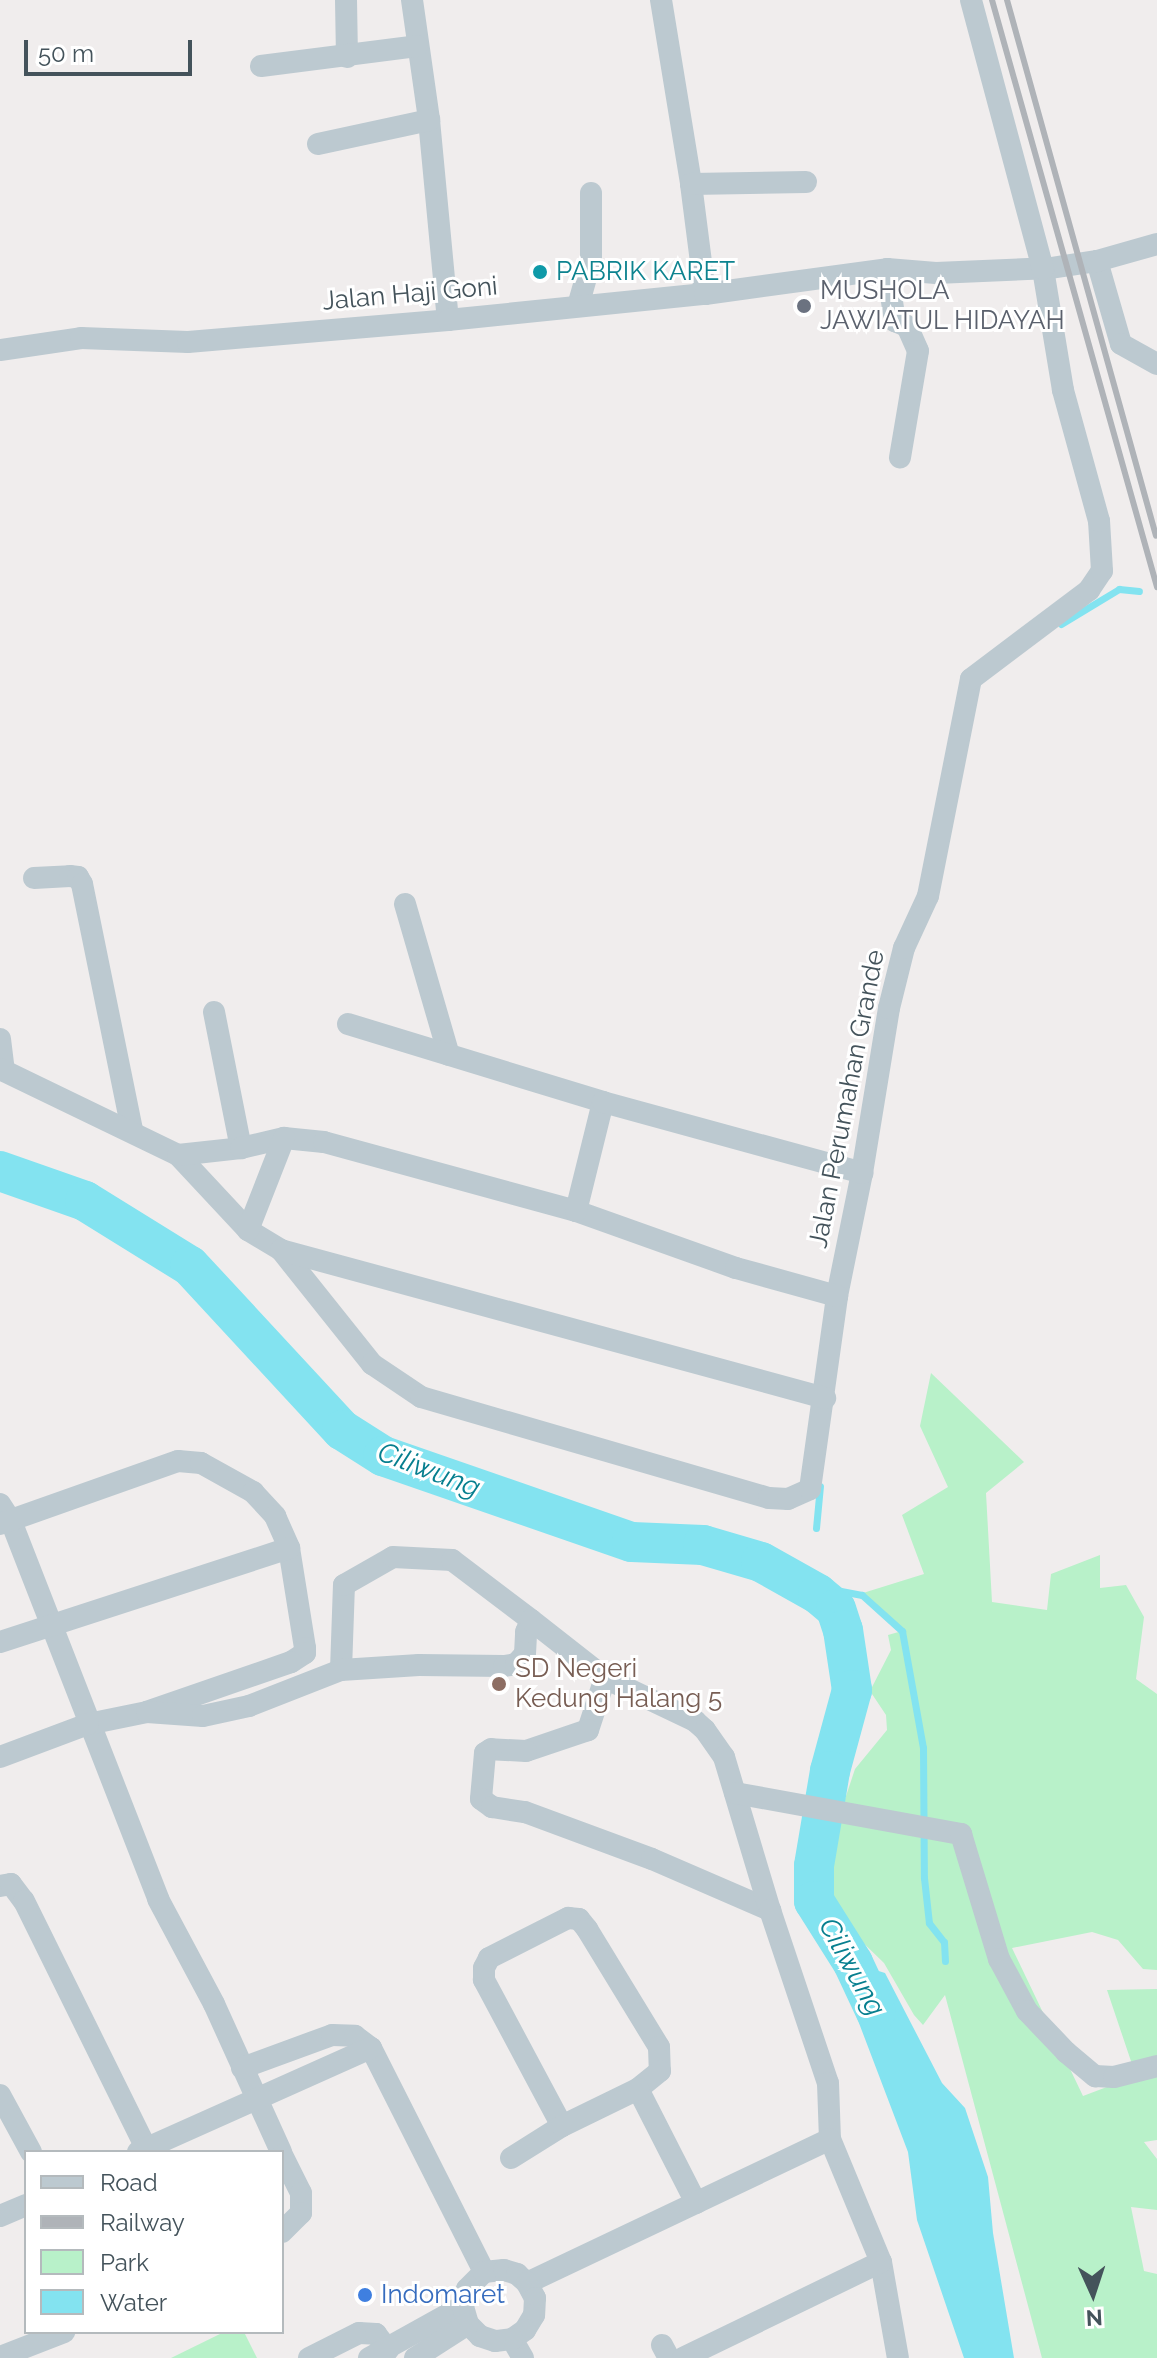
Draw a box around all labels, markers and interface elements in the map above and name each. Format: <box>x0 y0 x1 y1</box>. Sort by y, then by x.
scale bar <box>28 24 196 74</box>
text: 50 m <box>38 39 94 68</box>
place label: PABRIK KARET <box>556 256 736 288</box>
marker: PABRIK KARET <box>531 263 549 281</box>
street label: Jalan Haji Goni <box>321 271 499 317</box>
place label: MUSHOLA JAWIATUL HIDAYAH <box>820 275 1066 336</box>
marker: MUSHOLA JAWIATUL HIDAYAH <box>795 297 813 315</box>
street label: Jalan Perumahan Grande <box>803 947 891 1251</box>
water label: Ciliwung <box>373 1435 485 1505</box>
place label: SD Negeri Kedung Halang 5 <box>515 1653 722 1714</box>
marker: SD Negeri Kedung Halang 5 <box>490 1675 508 1693</box>
water label: Ciliwung <box>811 1912 893 2022</box>
legend <box>24 2150 284 2334</box>
text: Road <box>100 2168 158 2197</box>
text: Railway <box>100 2208 185 2237</box>
text: Park <box>100 2248 149 2277</box>
north arrow <box>1053 2254 1133 2334</box>
place label: Indomaret <box>381 2279 505 2311</box>
marker: Indomaret <box>356 2286 374 2304</box>
text: Water <box>100 2288 167 2317</box>
text: N <box>1085 2305 1103 2331</box>

